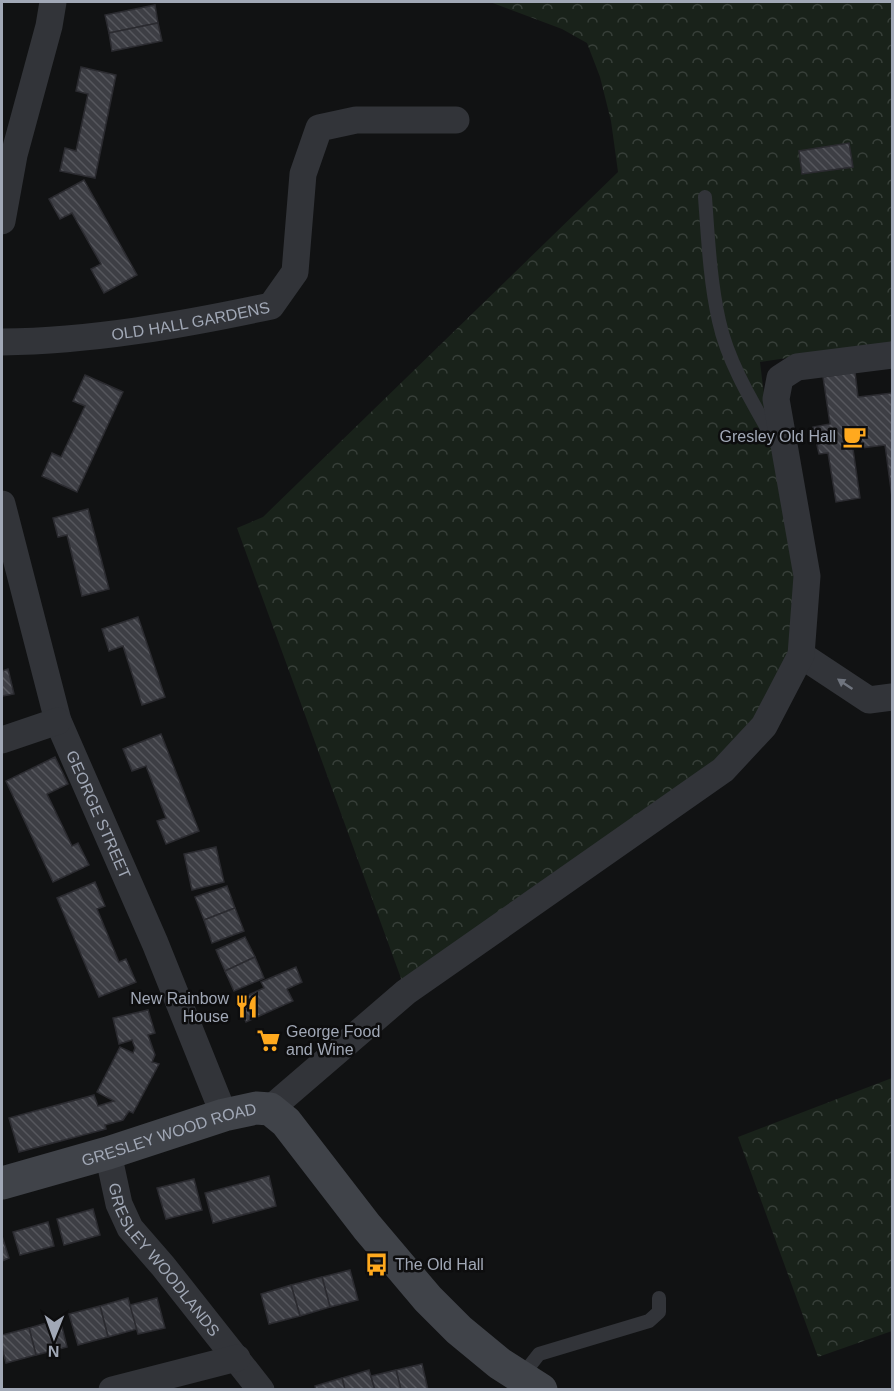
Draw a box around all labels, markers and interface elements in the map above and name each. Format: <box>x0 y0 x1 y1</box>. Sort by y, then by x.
street label: OLD HALL GARDENS <box>110 298 271 343</box>
cafe icon: Gresley Old Hall <box>841 423 867 449</box>
place label: Gresley Old Hall <box>720 428 836 445</box>
one-way arrow <box>837 679 853 690</box>
street label: GEORGE STREET <box>63 748 134 881</box>
place label: New Rainbow House <box>130 990 229 1025</box>
restaurant icon: New Rainbow House <box>234 994 260 1020</box>
place label: George Food and Wine <box>286 1023 380 1058</box>
supermarket icon: George Food and Wine <box>255 1027 281 1053</box>
street label: GRESLEY WOOD ROAD <box>80 1100 258 1169</box>
street label: GRESLEY WOODLANDS <box>106 1181 223 1339</box>
bus stop icon: The Old Hall <box>364 1251 390 1277</box>
place label: The Old Hall <box>395 1256 484 1273</box>
north arrow <box>24 1307 84 1367</box>
text: N <box>48 1343 60 1360</box>

